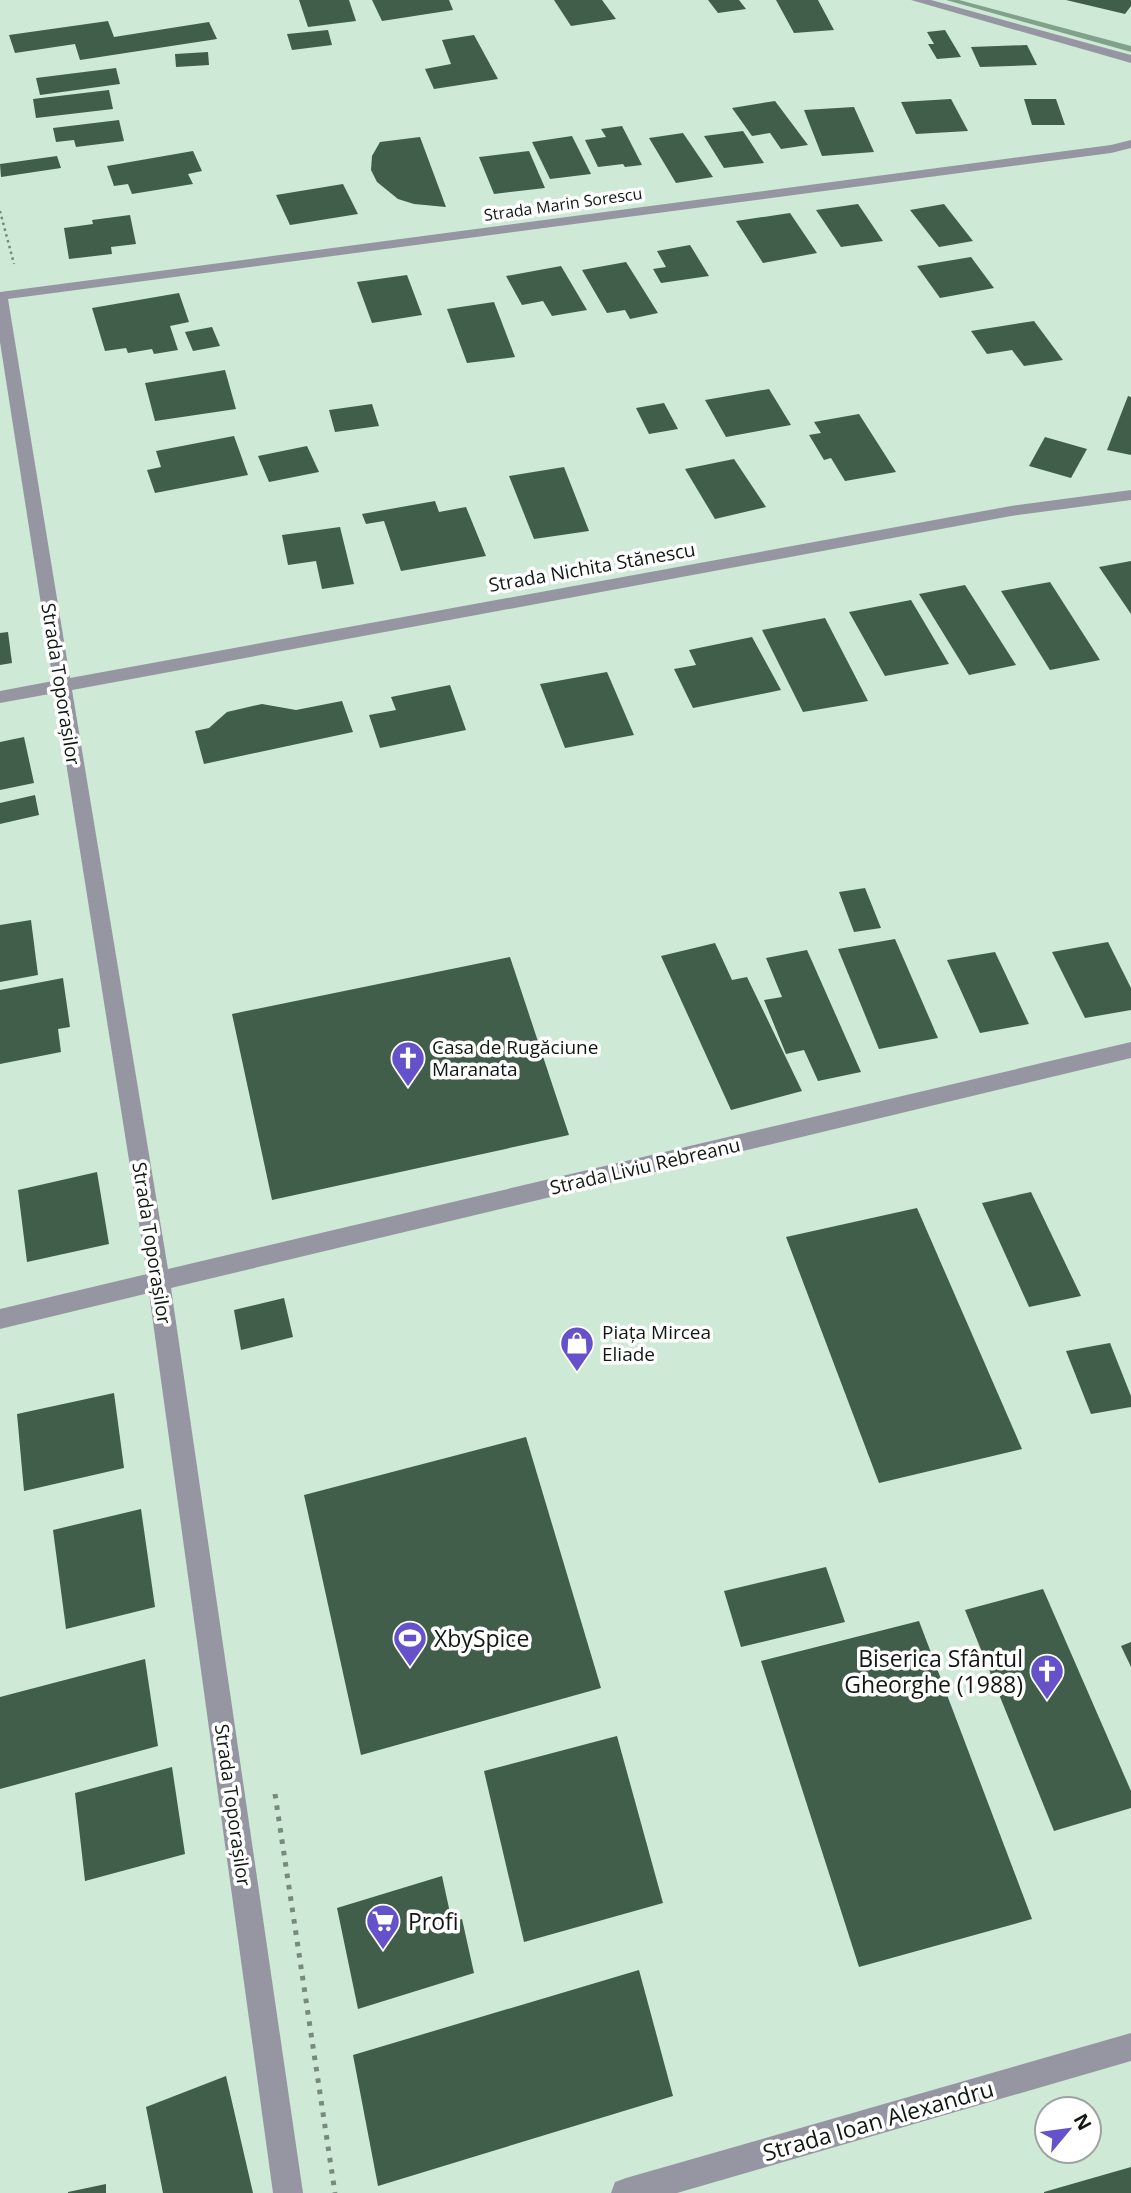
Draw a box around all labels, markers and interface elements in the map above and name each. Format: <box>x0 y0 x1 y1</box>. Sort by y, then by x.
street label: Strada Marin Sorescu <box>482 182 644 226</box>
street label: Strada Nichita Stănescu <box>487 536 697 598</box>
street label: Strada Toporașilor <box>35 601 87 767</box>
place label: Casa de Rugăciune Maranata <box>432 1034 598 1082</box>
church icon: Casa de Rugăciune Maranata <box>389 1039 427 1088</box>
street label: Strada Liviu Rebreanu <box>547 1131 743 1201</box>
street label: Strada Toporașilor <box>126 1160 178 1326</box>
place label: Piața Mircea Eliade <box>602 1319 711 1367</box>
shop icon: Piața Mircea Eliade <box>558 1324 596 1373</box>
sports icon: XbySpice <box>391 1619 429 1668</box>
place label: XbySpice <box>434 1622 529 1654</box>
place label: Biserica Sfântul Gheorghe (1988) <box>844 1642 1023 1700</box>
church icon: Biserica Sfântul Gheorghe (1988) <box>1028 1652 1066 1701</box>
street label: Strada Toporașilor <box>209 1722 257 1888</box>
supermarket icon: Profi <box>364 1902 402 1951</box>
place label: Profi <box>408 1905 459 1937</box>
street label: Strada Ioan Alexandru <box>759 2072 997 2168</box>
north arrow <box>1033 2095 1103 2165</box>
text: N <box>1068 2109 1098 2135</box>

